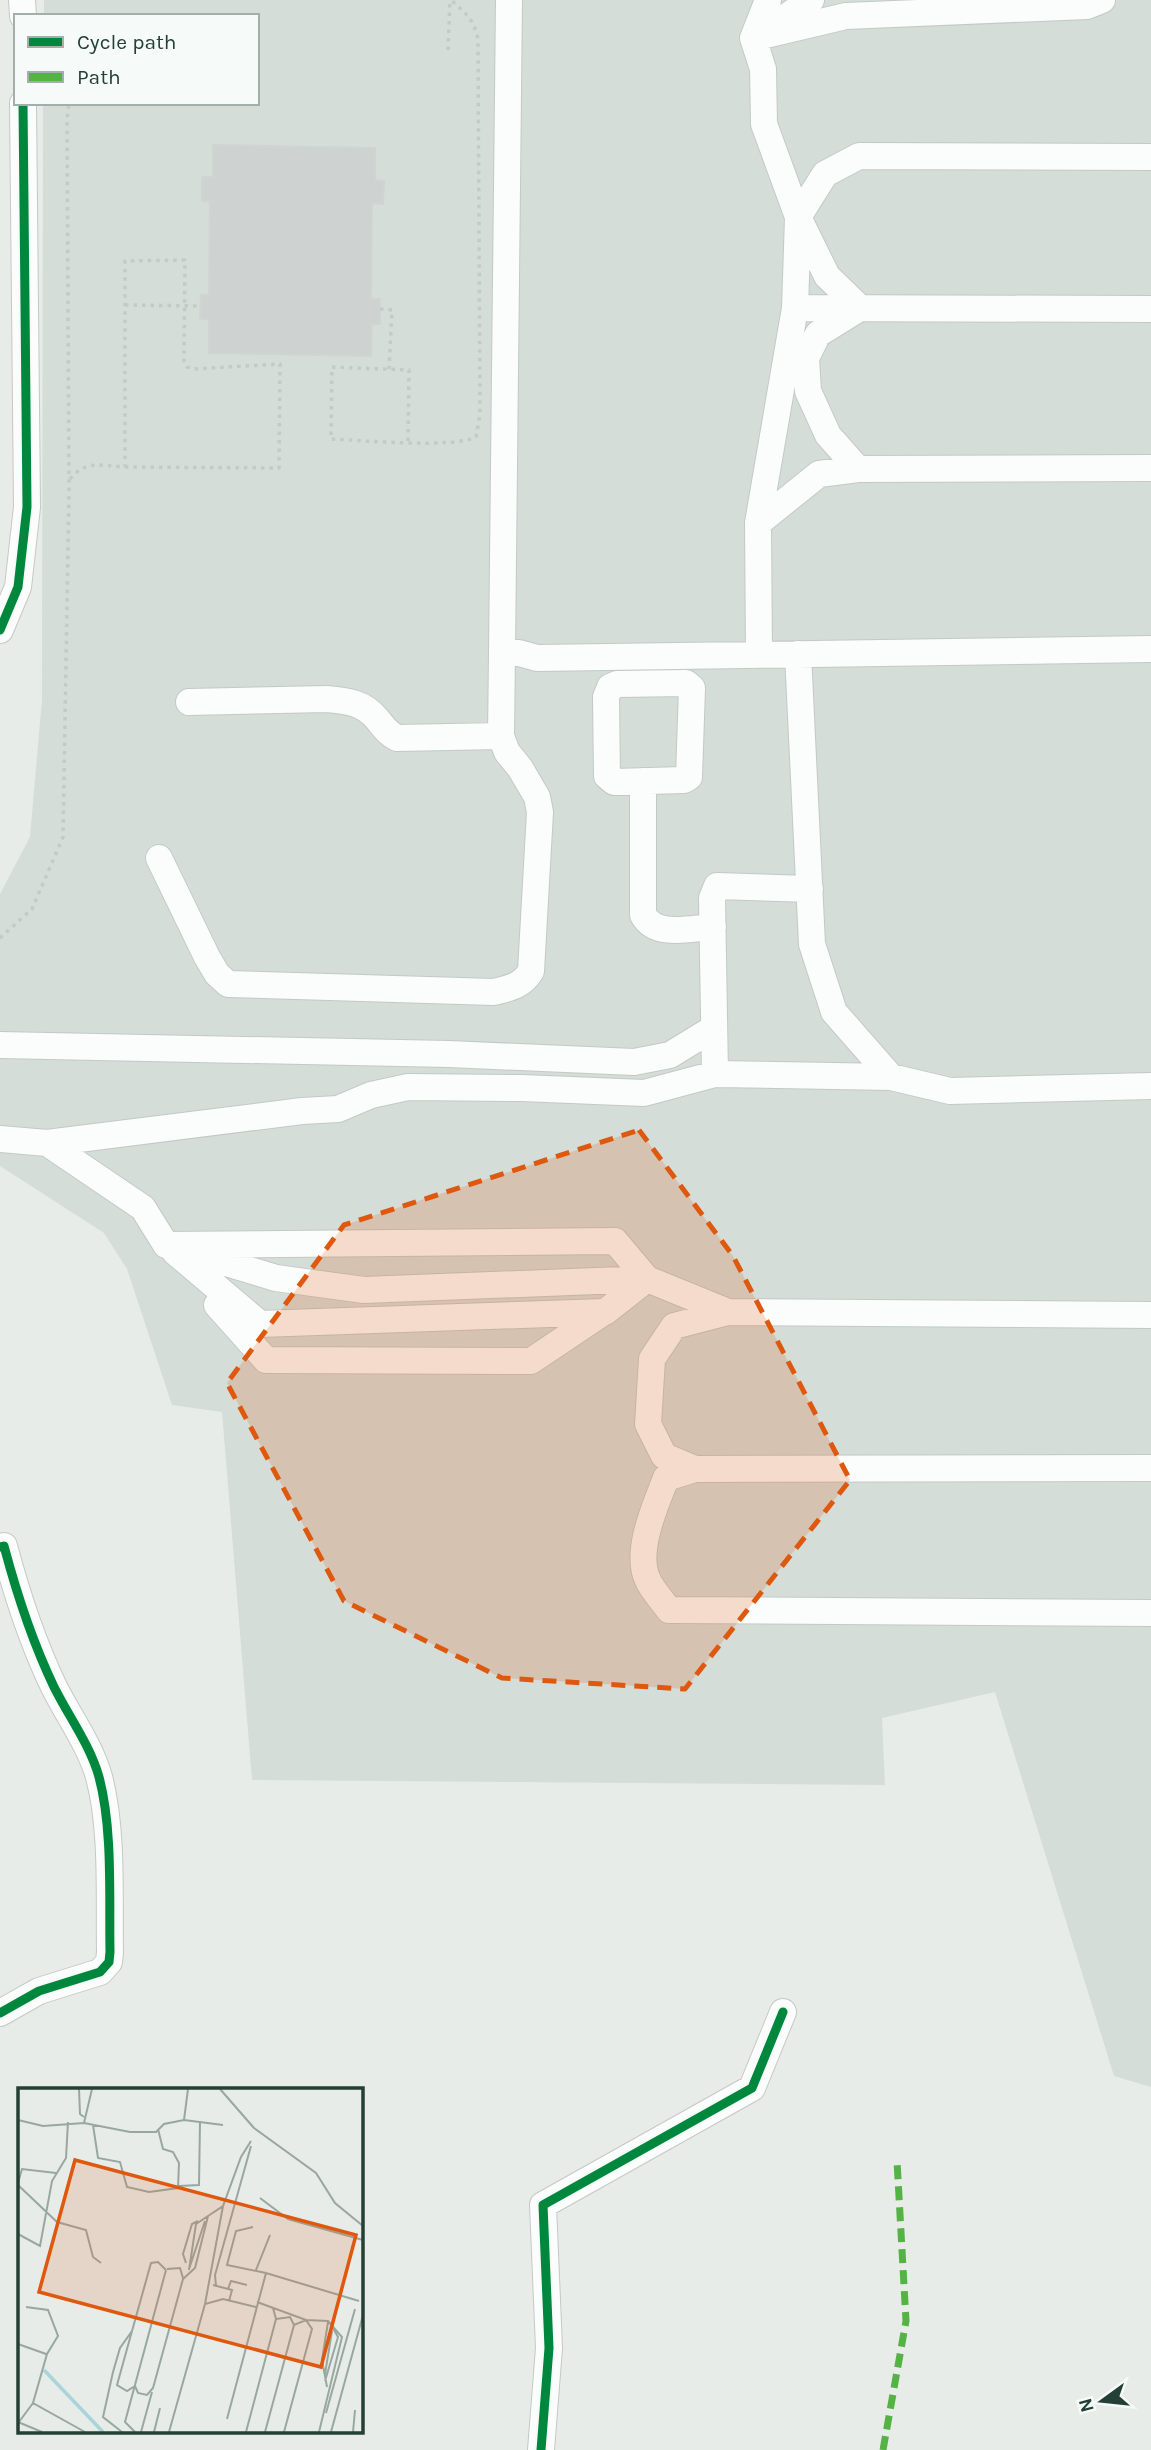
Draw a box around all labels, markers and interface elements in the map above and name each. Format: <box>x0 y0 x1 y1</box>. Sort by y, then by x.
legend <box>14 14 259 105</box>
text: Cycle path <box>77 30 177 54</box>
text: Path <box>77 65 121 89</box>
inset map <box>18 2088 362 2432</box>
north arrow <box>1067 2366 1137 2436</box>
text: N <box>1074 2396 1099 2415</box>

